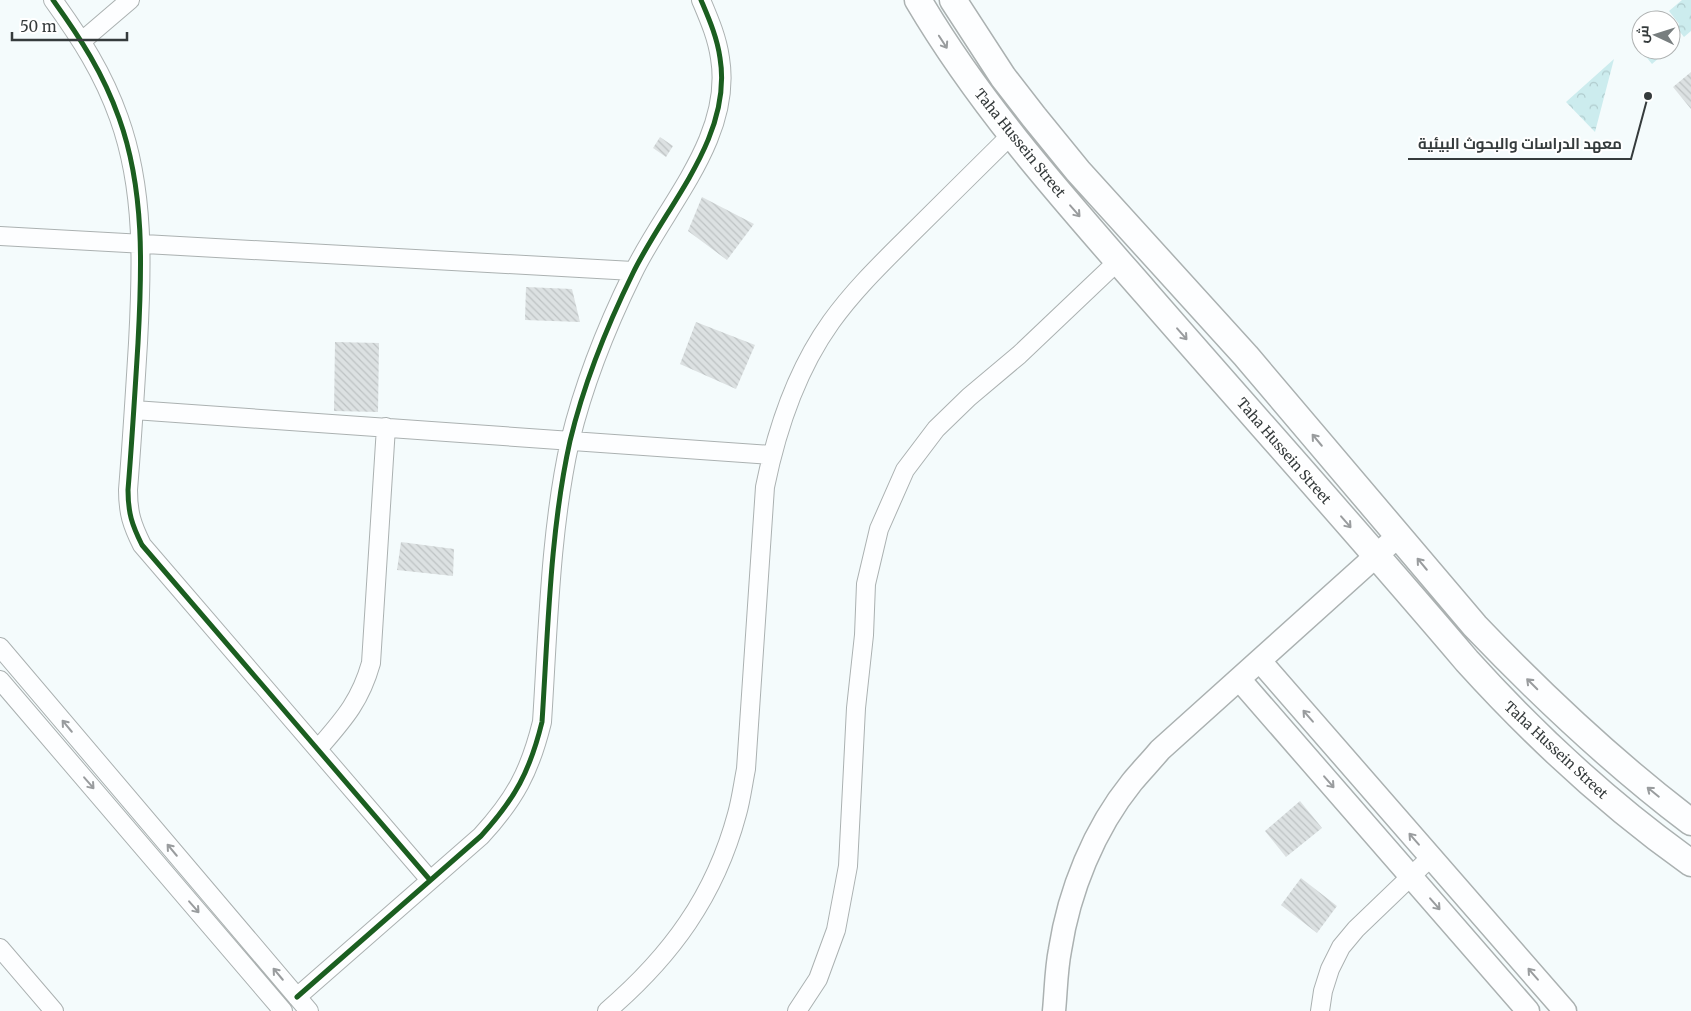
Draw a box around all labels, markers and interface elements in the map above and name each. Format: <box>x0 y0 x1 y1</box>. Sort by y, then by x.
scale bar <box>12 10 128 42</box>
north arrow <box>1631 10 1681 60</box>
text: 50 m <box>20 17 57 36</box>
text: ش <box>1633 24 1653 44</box>
one-way arrow <box>938 34 948 48</box>
street label: Taha Hussein Street <box>971 85 1070 202</box>
callout: معهد الدراسات والبحوث البيئية <box>1408 129 1631 159</box>
text: معهد الدراسات والبحوث البيئية <box>1418 134 1622 153</box>
one-way arrow <box>1069 204 1080 217</box>
one-way arrow <box>1176 327 1187 340</box>
street label: Taha Hussein Street <box>1233 394 1335 508</box>
one-way arrow <box>1312 434 1323 447</box>
one-way arrow <box>1340 516 1352 529</box>
one-way arrow <box>1417 558 1428 571</box>
one-way arrow <box>1525 678 1538 690</box>
street label: Taha Hussein Street <box>1501 697 1612 803</box>
one-way arrow <box>1302 710 1313 723</box>
one-way arrow <box>62 720 73 733</box>
one-way arrow <box>1323 775 1334 788</box>
one-way arrow <box>83 777 94 790</box>
one-way arrow <box>1647 787 1660 798</box>
one-way arrow <box>1408 832 1420 845</box>
one-way arrow <box>167 844 178 857</box>
one-way arrow <box>1429 898 1441 911</box>
one-way arrow <box>189 900 200 913</box>
one-way arrow <box>272 968 283 981</box>
one-way arrow <box>1527 968 1538 981</box>

